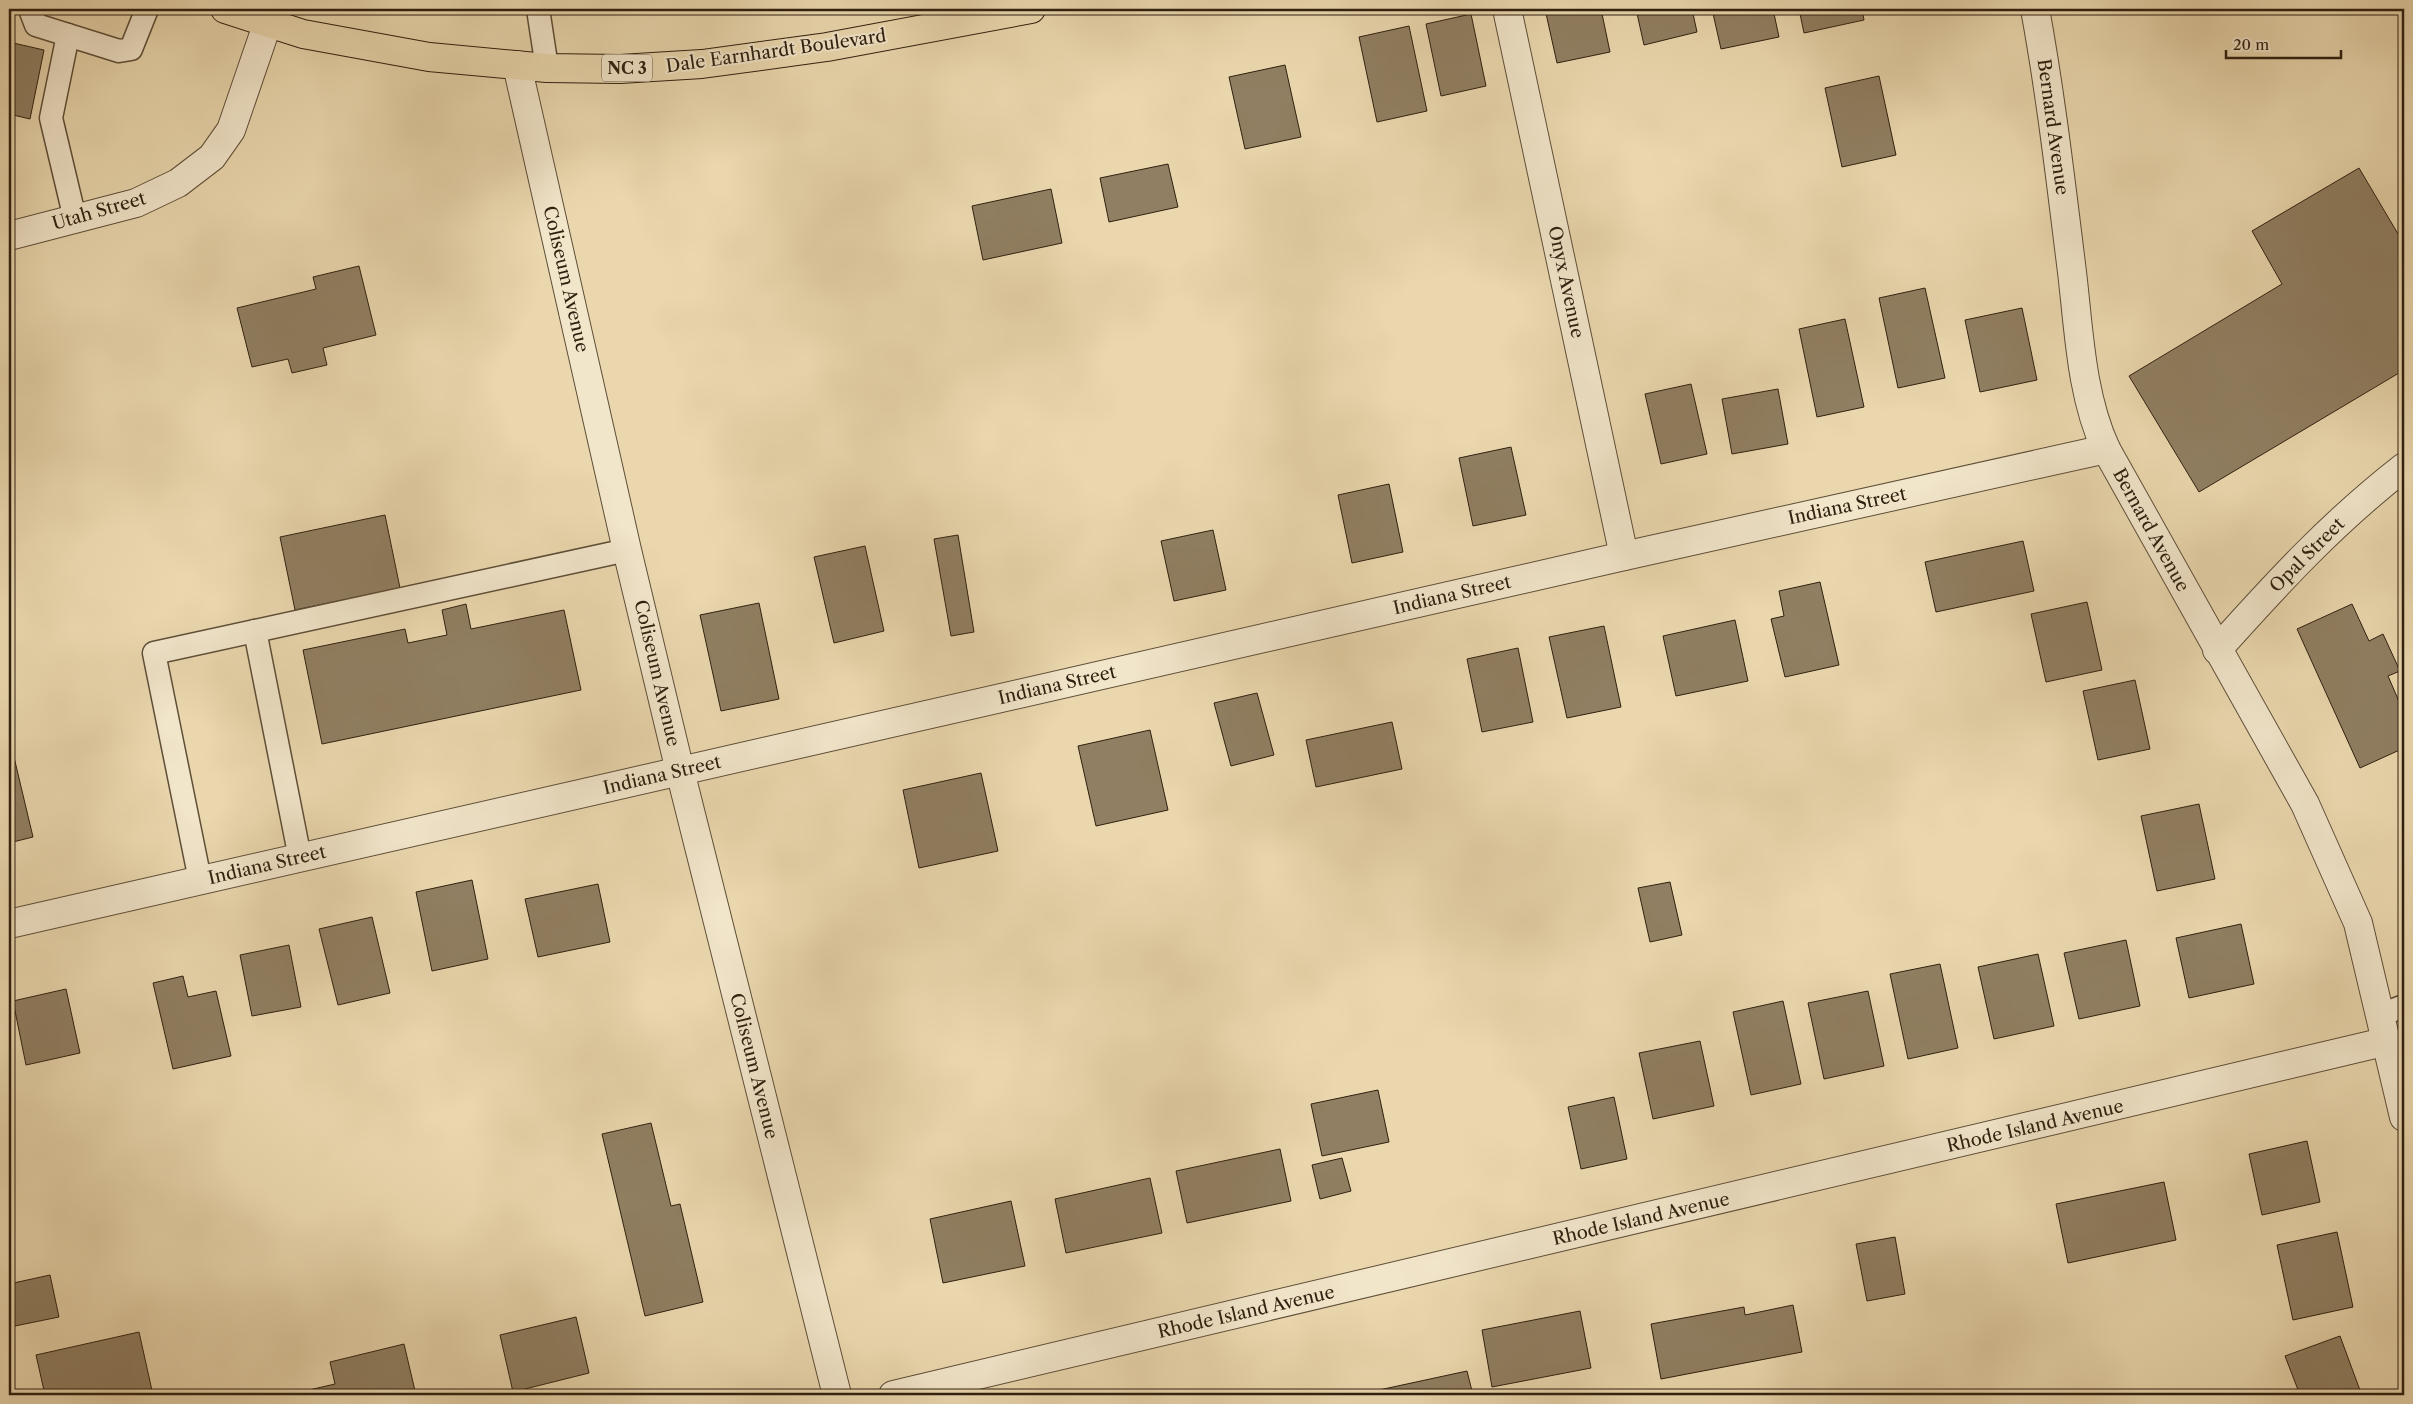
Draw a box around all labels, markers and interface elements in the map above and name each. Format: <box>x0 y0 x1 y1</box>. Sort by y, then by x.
street label: Dale Earnhardt Boulevard <box>664 25 888 77</box>
scale bar <box>2226 28 2340 60</box>
text: 20 m <box>2233 35 2269 54</box>
road number: NC 3 <box>602 54 652 82</box>
street label: Bernard Avenue <box>2033 57 2073 197</box>
street label: Utah Street <box>50 187 149 235</box>
street label: Coliseum Avenue <box>538 204 594 354</box>
street label: Onyx Avenue <box>1543 224 1589 340</box>
street label: Bernard Avenue <box>2108 465 2194 595</box>
street label: Indiana Street <box>1786 483 1909 529</box>
street label: Opal Street <box>2265 513 2349 597</box>
street label: Indiana Street <box>1391 571 1514 619</box>
street label: Coliseum Avenue <box>629 598 685 748</box>
street label: Indiana Street <box>996 661 1119 709</box>
street label: Indiana Street <box>601 751 724 799</box>
street label: Indiana Street <box>206 841 329 889</box>
street label: Coliseum Avenue <box>725 991 783 1141</box>
street label: Rhode Island Avenue <box>1944 1095 2126 1157</box>
street label: Rhode Island Avenue <box>1550 1188 1732 1250</box>
street label: Rhode Island Avenue <box>1155 1281 1337 1343</box>

